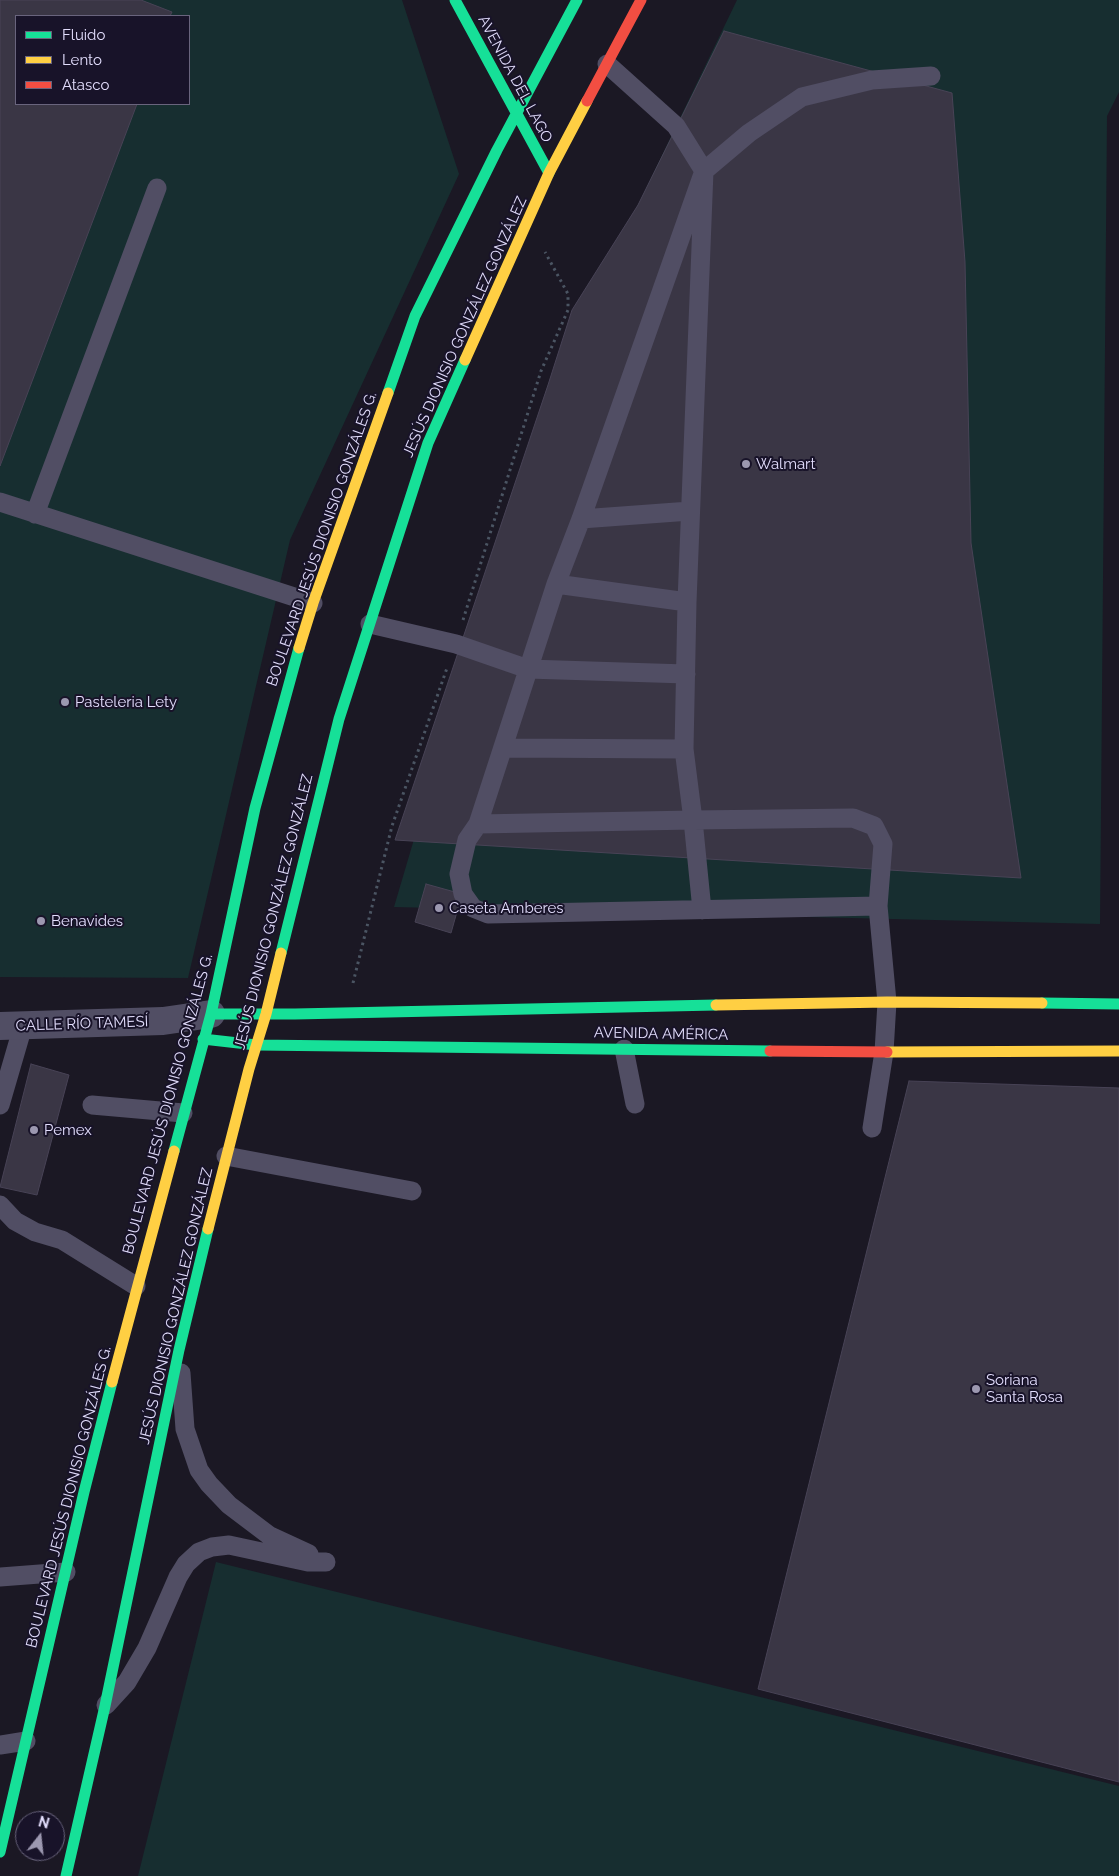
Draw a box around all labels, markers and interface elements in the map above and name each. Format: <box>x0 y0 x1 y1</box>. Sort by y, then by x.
street label: AVENIDA DEL LAGO <box>474 12 556 146</box>
legend <box>15 15 190 105</box>
text: Fluido <box>62 26 105 44</box>
text: Lento <box>62 51 102 69</box>
text: Atasco <box>62 76 109 94</box>
street label: JESÚS DIONISIO GONZÁLEZ GONZÁLEZ <box>399 194 531 460</box>
street label: BOULEVARD JESÚS DIONISIO GONZÁLES G. <box>263 389 381 689</box>
place label: Walmart <box>756 455 815 473</box>
marker: Walmart <box>740 458 752 470</box>
place label: Pasteleria Lety <box>75 693 177 711</box>
marker: Pasteleria Lety <box>59 696 71 708</box>
street label: JESÚS DIONISIO GONZÁLEZ GONZÁLEZ <box>231 772 317 1052</box>
place label: Caseta Amberes <box>449 899 564 917</box>
marker: Caseta Amberes <box>433 902 445 914</box>
place label: Benavides <box>51 912 123 930</box>
marker: Benavides <box>35 915 47 927</box>
street label: BOULEVARD JESÚS DIONISIO GONZÁLES G. <box>119 952 217 1256</box>
street label: CALLE RÍO TAMESÍ <box>15 1013 149 1035</box>
street label: AVENIDA AMÉRICA <box>594 1024 728 1044</box>
place label: Pemex <box>44 1121 92 1139</box>
marker: Pemex <box>28 1124 40 1136</box>
street label: JESÚS DIONISIO GONZÁLEZ GONZÁLEZ <box>135 1166 217 1446</box>
street label: BOULEVARD JESÚS DIONISIO GONZÁLES G. <box>23 1344 115 1650</box>
place label: Soriana Santa Rosa <box>986 1371 1063 1406</box>
marker: Soriana Santa Rosa <box>970 1383 982 1395</box>
north arrow <box>15 1811 65 1861</box>
text: N <box>37 1813 51 1832</box>

